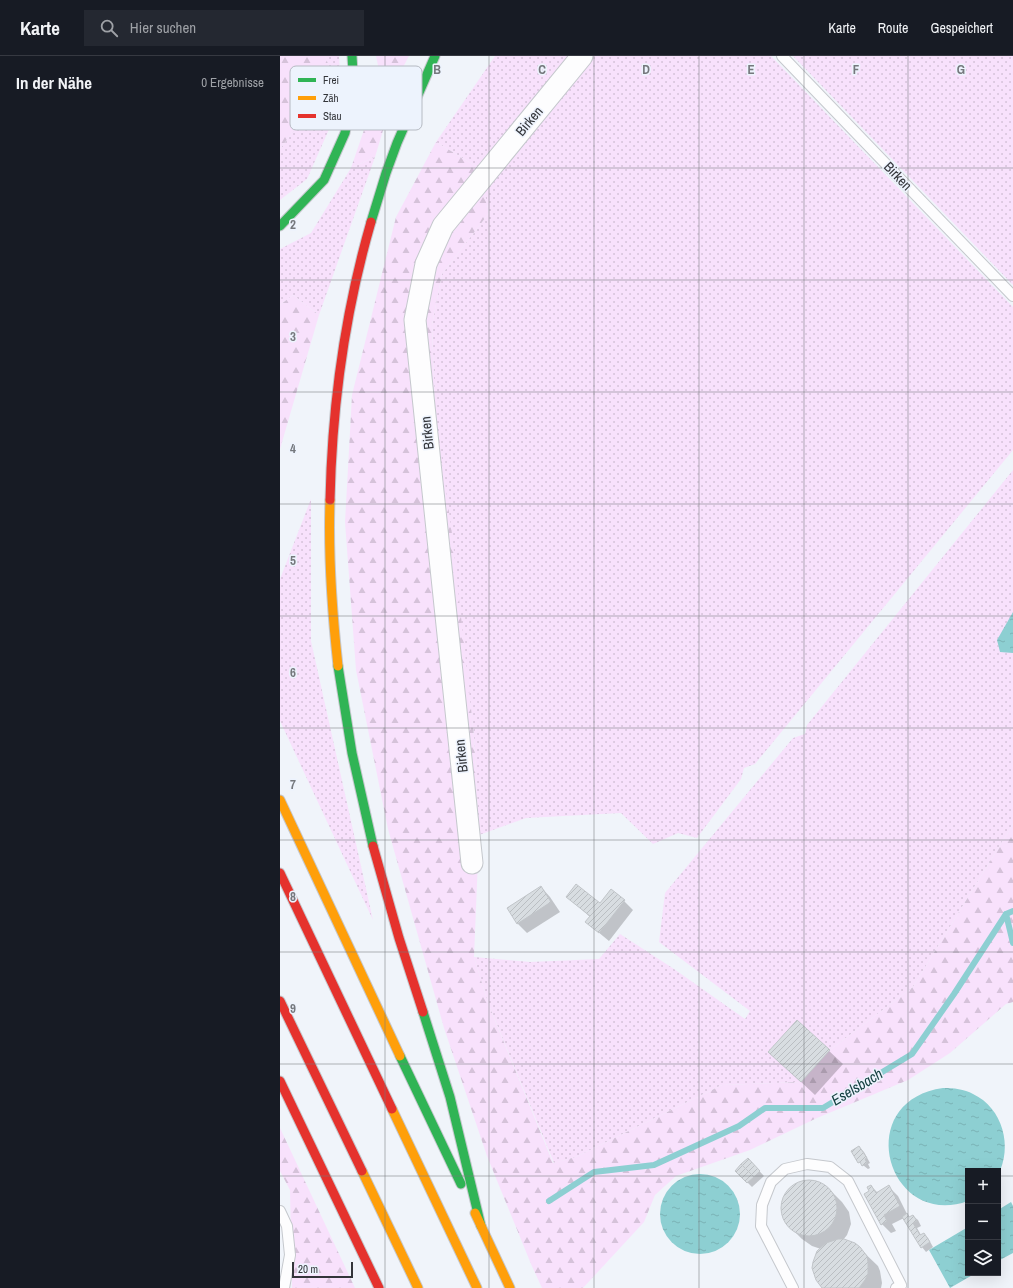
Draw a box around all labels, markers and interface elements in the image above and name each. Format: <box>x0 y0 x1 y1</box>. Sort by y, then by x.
search box <box>84 10 364 46</box>
text: Karte <box>20 15 60 41</box>
icon: search <box>98 17 120 39</box>
text: Hier suchen <box>130 17 196 38</box>
text: Karte <box>828 19 856 37</box>
text: Route <box>878 19 908 37</box>
text: Gespeichert <box>930 19 993 37</box>
text: B <box>433 61 441 78</box>
text: C <box>538 61 546 78</box>
text: D <box>642 61 650 78</box>
text: E <box>747 61 755 78</box>
text: F <box>853 61 860 78</box>
text: G <box>957 61 965 78</box>
legend <box>290 66 422 130</box>
text: In der Nähe <box>16 71 92 94</box>
text: Frei <box>323 73 339 87</box>
text: 0 Ergebnisse <box>201 74 264 91</box>
text: Zäh <box>323 91 339 105</box>
street label: Birken <box>511 103 547 139</box>
text: Stau <box>323 109 342 123</box>
street label: Birken <box>880 158 916 194</box>
text: 2 <box>290 216 296 233</box>
text: 3 <box>290 328 296 345</box>
street label: Birken <box>416 416 438 450</box>
text: 4 <box>290 440 296 457</box>
text: 5 <box>290 552 296 569</box>
text: 6 <box>290 664 296 681</box>
street label: Birken <box>450 739 472 773</box>
text: 7 <box>290 776 296 793</box>
text: 8 <box>290 888 296 905</box>
text: 9 <box>290 1000 296 1017</box>
water label: Eselsbach <box>827 1063 887 1110</box>
map controls <box>965 1168 1001 1276</box>
button: + <box>965 1168 1001 1204</box>
button: − <box>965 1204 1001 1240</box>
button: layers <box>965 1240 1001 1276</box>
scale bar <box>292 1260 353 1279</box>
text: 20 m <box>298 1262 318 1276</box>

